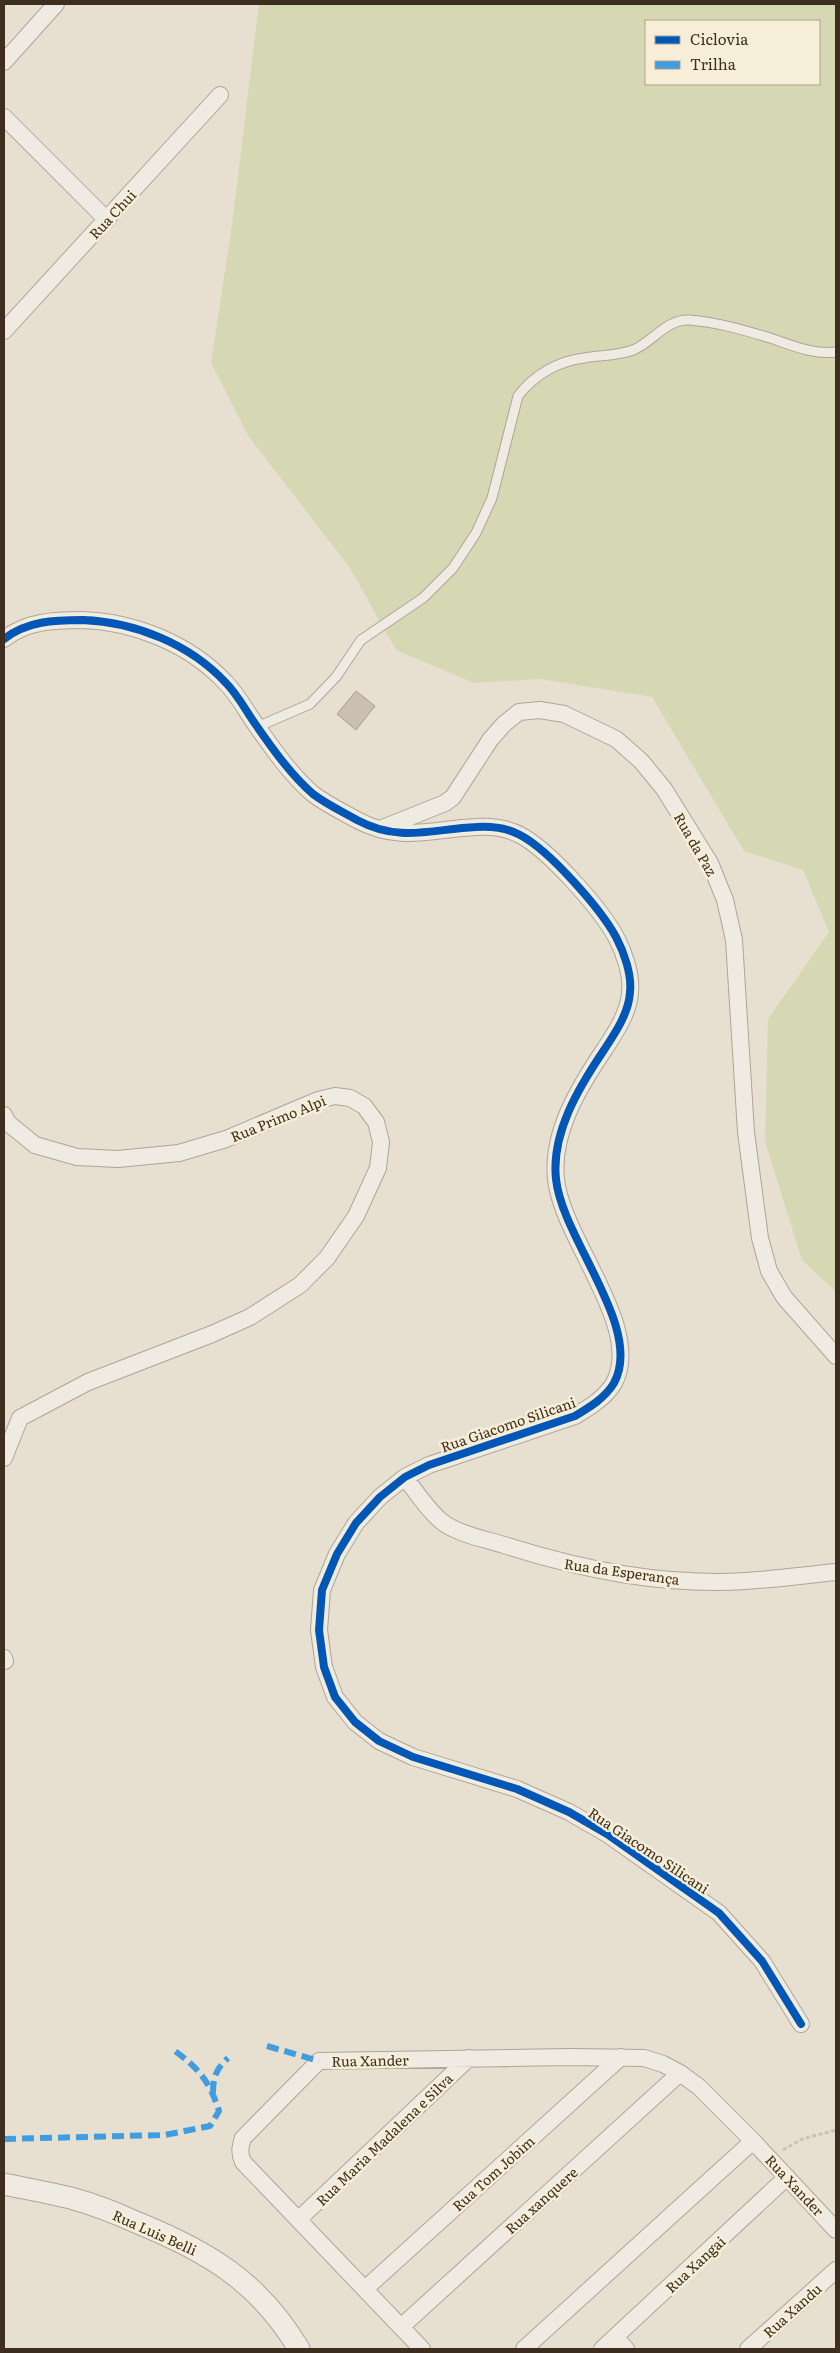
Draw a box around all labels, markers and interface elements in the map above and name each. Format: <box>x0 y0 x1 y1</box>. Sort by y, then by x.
legend <box>645 20 820 85</box>
text: Ciclovia <box>690 27 749 50</box>
text: Trilha <box>690 52 737 75</box>
street label: Rua Chui <box>84 185 140 243</box>
street label: Rua da Paz <box>670 808 722 880</box>
street label: Rua Primo Alpi <box>227 1090 329 1146</box>
street label: Rua Giacomo Silicani <box>438 1391 578 1457</box>
street label: Rua da Esperança <box>563 1553 681 1589</box>
street label: Rua Giacomo Silicani <box>585 1802 714 1898</box>
street label: Rua Xander <box>331 2049 409 2071</box>
street label: Rua Maria Madalena e Silva <box>311 2068 457 2210</box>
street label: Rua Tom Jobim <box>448 2130 539 2215</box>
street label: Rua Xander <box>761 2150 829 2220</box>
street label: Rua xanquere <box>500 2162 582 2238</box>
street label: Rua Luis Belli <box>110 2204 201 2260</box>
street label: Rua Xangai <box>661 2231 730 2297</box>
street label: Rua Xandu <box>758 2278 826 2342</box>

